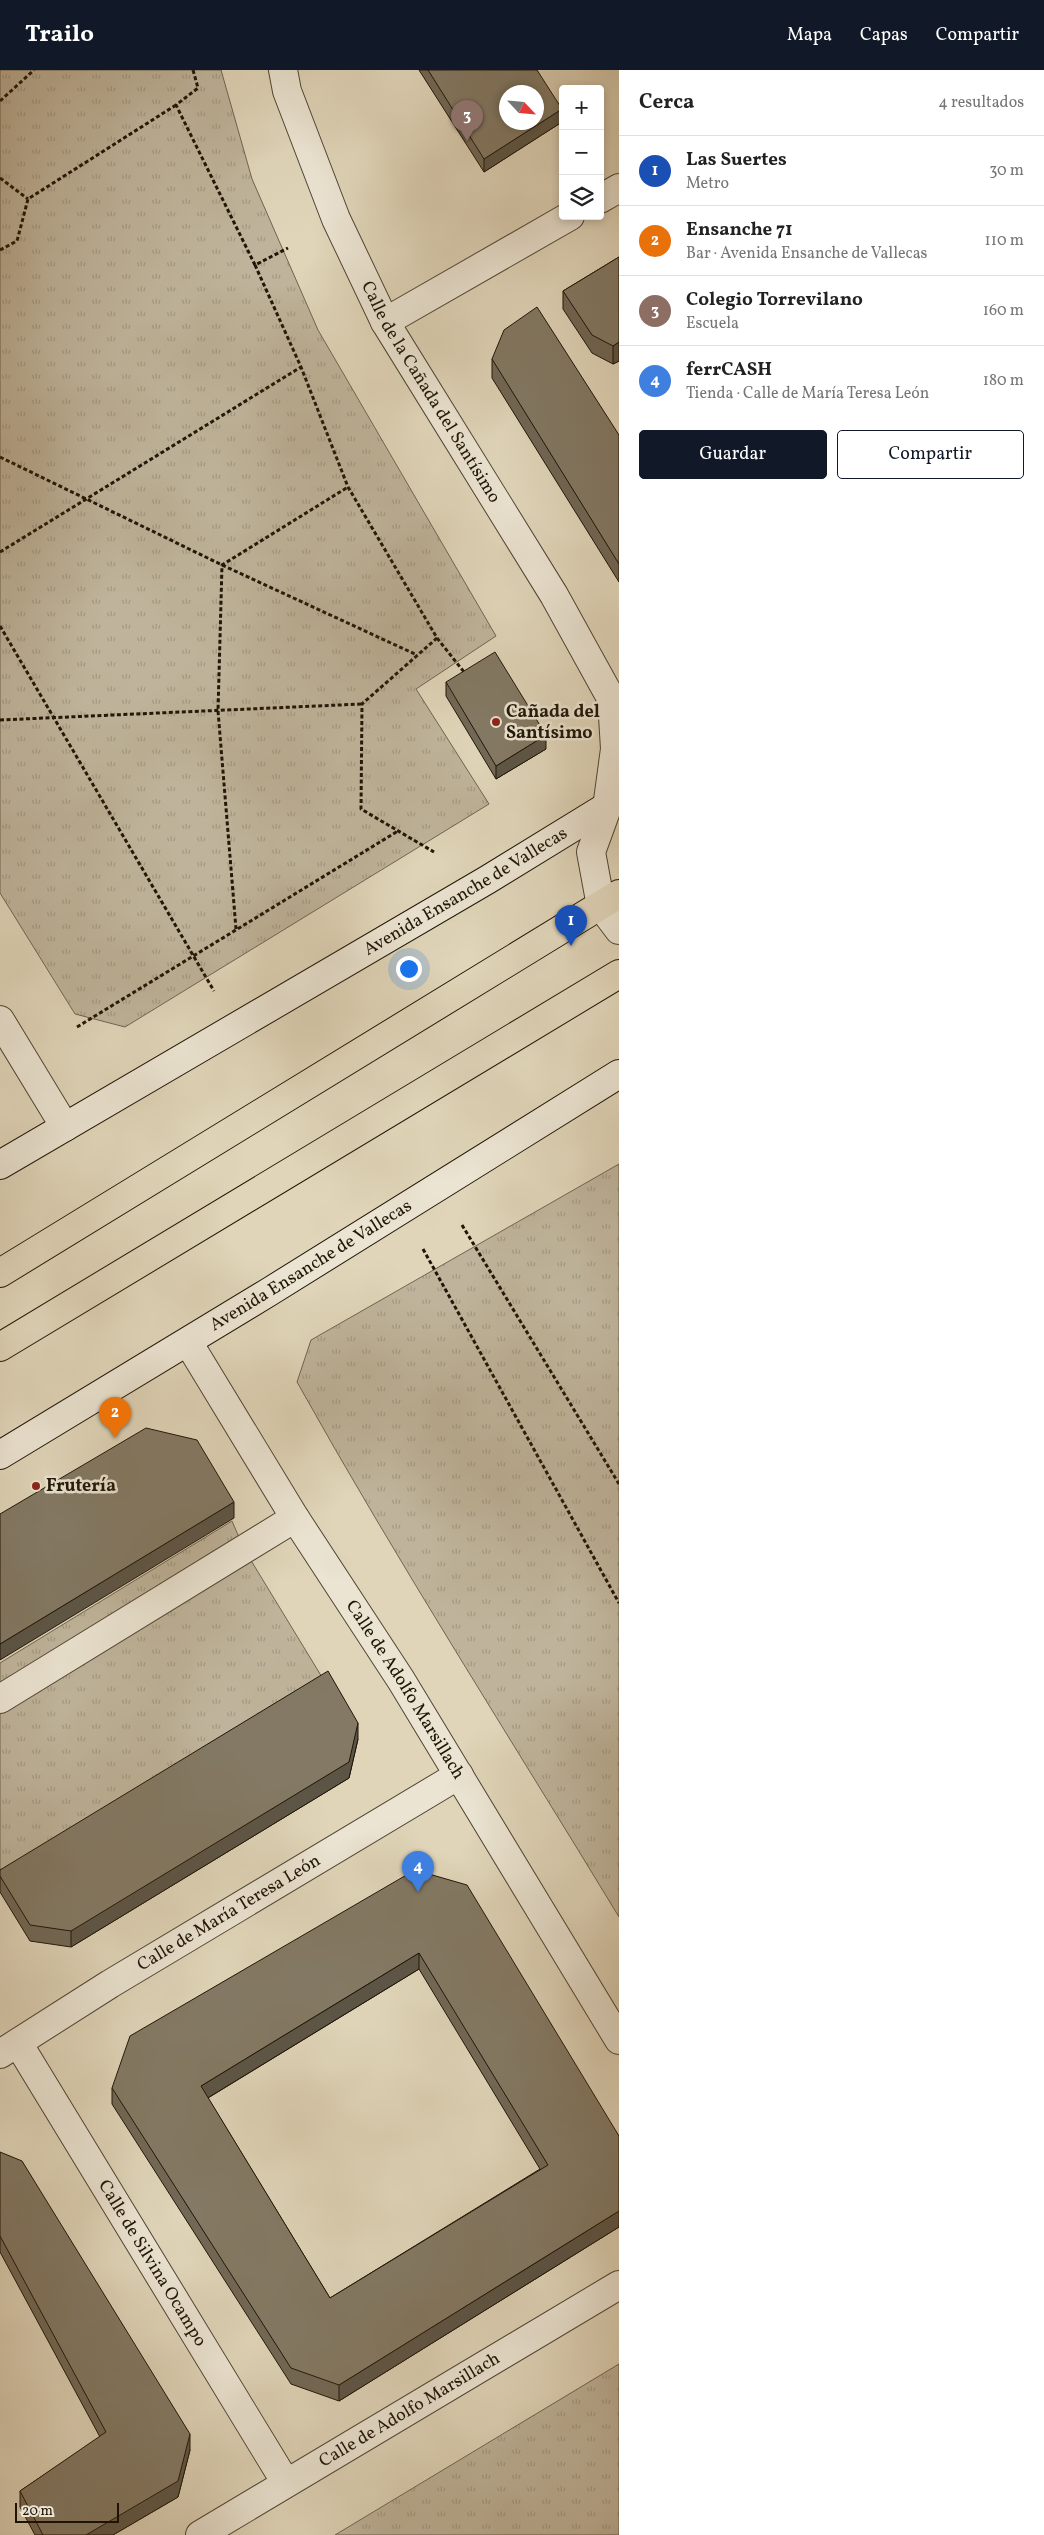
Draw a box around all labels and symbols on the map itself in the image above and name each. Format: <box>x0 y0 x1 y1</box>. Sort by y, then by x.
north arrow <box>499 85 544 130</box>
pin: 3 <box>451 100 483 141</box>
street label: Calle de la Cañada del Santísimo <box>355 277 507 508</box>
place label: Cañada del Santísimo <box>506 700 600 746</box>
marker: Cañada del Santísimo <box>490 716 502 728</box>
street label: Avenida Ensanche de Vallecas <box>359 821 572 962</box>
pin: 1 <box>555 905 587 946</box>
your location <box>396 956 422 982</box>
street label: Avenida Ensanche de Vallecas <box>205 1194 417 1338</box>
pin: 2 <box>99 1397 131 1438</box>
place label: Frutería <box>46 1474 116 1499</box>
marker: Frutería <box>30 1480 42 1492</box>
street label: Calle de Adolfo Marsillach <box>340 1595 471 1784</box>
street label: Calle de María Teresa León <box>132 1848 326 1977</box>
pin: 4 <box>402 1851 434 1892</box>
street label: Calle de Silvina Ocampo <box>92 2175 213 2351</box>
street label: Calle de Adolfo Marsillach <box>314 2346 505 2474</box>
scale bar <box>15 2500 119 2523</box>

